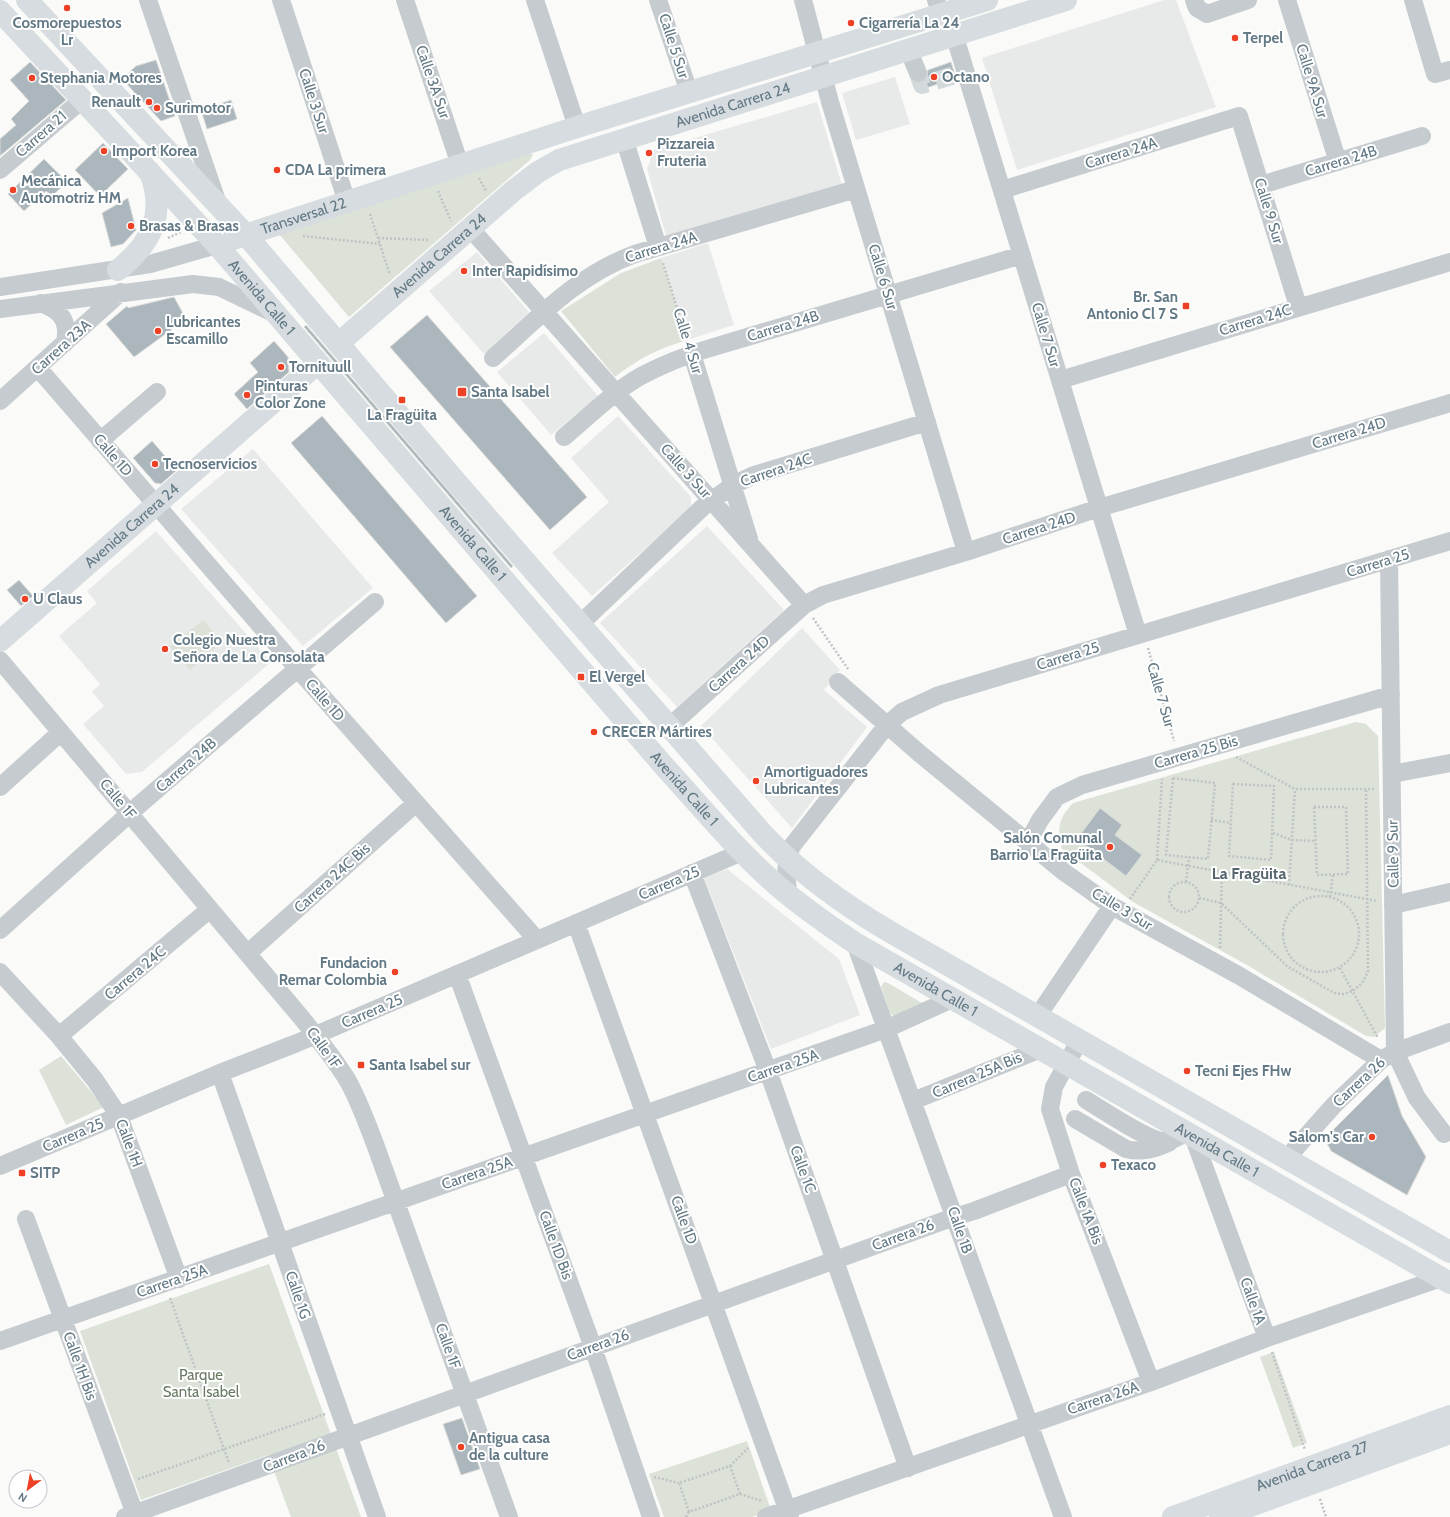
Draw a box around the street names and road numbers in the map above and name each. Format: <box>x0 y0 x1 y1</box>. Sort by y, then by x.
street label: Calle 5 Sur <box>655 11 693 81</box>
street label: Calle 9A Sur <box>1292 42 1332 120</box>
street label: Calle 3A Sur <box>412 43 454 121</box>
street label: Calle 3 Sur <box>295 66 333 136</box>
street label: Avenida Carrera 24 <box>673 78 793 132</box>
street label: Carrera 21 <box>12 107 70 161</box>
street label: Carrera 24A <box>1083 133 1160 172</box>
street label: Carrera 24B <box>1303 142 1379 180</box>
street label: Calle 9 Sur <box>1251 176 1288 246</box>
street label: Transversal 22 <box>258 194 349 238</box>
street label: Avenida Carrera 24 <box>388 209 490 302</box>
street label: Carrera 24A <box>623 227 700 266</box>
street label: Calle 6 Sur <box>865 242 902 312</box>
street label: Avenida Calle 1 <box>225 256 299 339</box>
street label: Calle 7 Sur <box>1028 300 1064 370</box>
street label: Carrera 24C <box>1217 301 1293 339</box>
street label: Calle 4 Sur <box>669 306 707 376</box>
street label: Carrera 24B <box>745 307 821 345</box>
street label: Carrera 23A <box>28 315 95 378</box>
street label: Carrera 24D <box>1310 413 1388 453</box>
street label: Calle 1D <box>90 430 136 480</box>
street label: Calle 3 Sur <box>657 440 715 502</box>
street label: Carrera 24C <box>738 449 814 491</box>
street label: Avenida Carrera 24 <box>81 480 183 572</box>
street label: Avenida Calle 1 <box>435 502 510 585</box>
street label: Carrera 24D <box>1000 508 1078 548</box>
street label: Carrera 25 <box>1344 545 1412 581</box>
street label: Carrera 24D <box>705 632 773 696</box>
street label: Carrera 25 <box>1034 638 1102 674</box>
street label: Calle 7 Sur <box>1143 660 1179 730</box>
street label: Calle 1D <box>302 675 348 725</box>
street label: Carrera 25 Bis <box>1152 731 1240 773</box>
street label: Carrera 24B <box>152 734 220 796</box>
street label: Avenida Calle 1 <box>646 748 722 830</box>
street label: Calle 1F <box>96 775 140 823</box>
street label: Calle 9 Sur <box>1383 820 1403 888</box>
street label: Carrera 24C Bis <box>290 839 374 917</box>
street label: Carrera 25 <box>636 862 702 904</box>
street label: Calle 3 Sur <box>1089 884 1156 934</box>
street label: Carrera 24C <box>101 942 169 1004</box>
street label: Avenida Calle 1 <box>891 958 981 1020</box>
street label: Carrera 25 <box>339 990 405 1032</box>
street label: Calle 1F <box>303 1024 345 1073</box>
street label: Carrera 25A <box>745 1045 822 1087</box>
street label: Carrera 25A Bis <box>930 1048 1024 1102</box>
street label: Carrera 26 <box>1329 1053 1389 1111</box>
street label: Carrera 25 <box>40 1114 106 1156</box>
street label: Calle 1H <box>112 1116 146 1170</box>
street label: Avenida Calle 1 <box>1172 1119 1262 1181</box>
street label: Calle 1C <box>786 1143 820 1195</box>
street label: Carrera 25A <box>439 1152 516 1194</box>
street label: Calle 1A Bis <box>1065 1175 1107 1247</box>
street label: Calle 1D <box>667 1193 701 1247</box>
street label: Calle 1B <box>944 1204 976 1256</box>
street label: Calle 1D Bis <box>535 1208 577 1282</box>
street label: Carrera 26 <box>869 1215 937 1255</box>
street label: Carrera 25A <box>134 1260 211 1302</box>
street label: Calle 1G <box>281 1269 315 1321</box>
street label: Calle 1A <box>1236 1275 1270 1328</box>
street label: Calle 1F <box>431 1321 465 1371</box>
street label: Carrera 26 <box>564 1325 632 1365</box>
street label: Calle 1H Bis <box>59 1329 101 1403</box>
street label: Carrera 26A <box>1065 1377 1142 1419</box>
street label: Carrera 26 <box>260 1436 328 1476</box>
street label: Avenida Carrera 27 <box>1253 1437 1371 1495</box>

